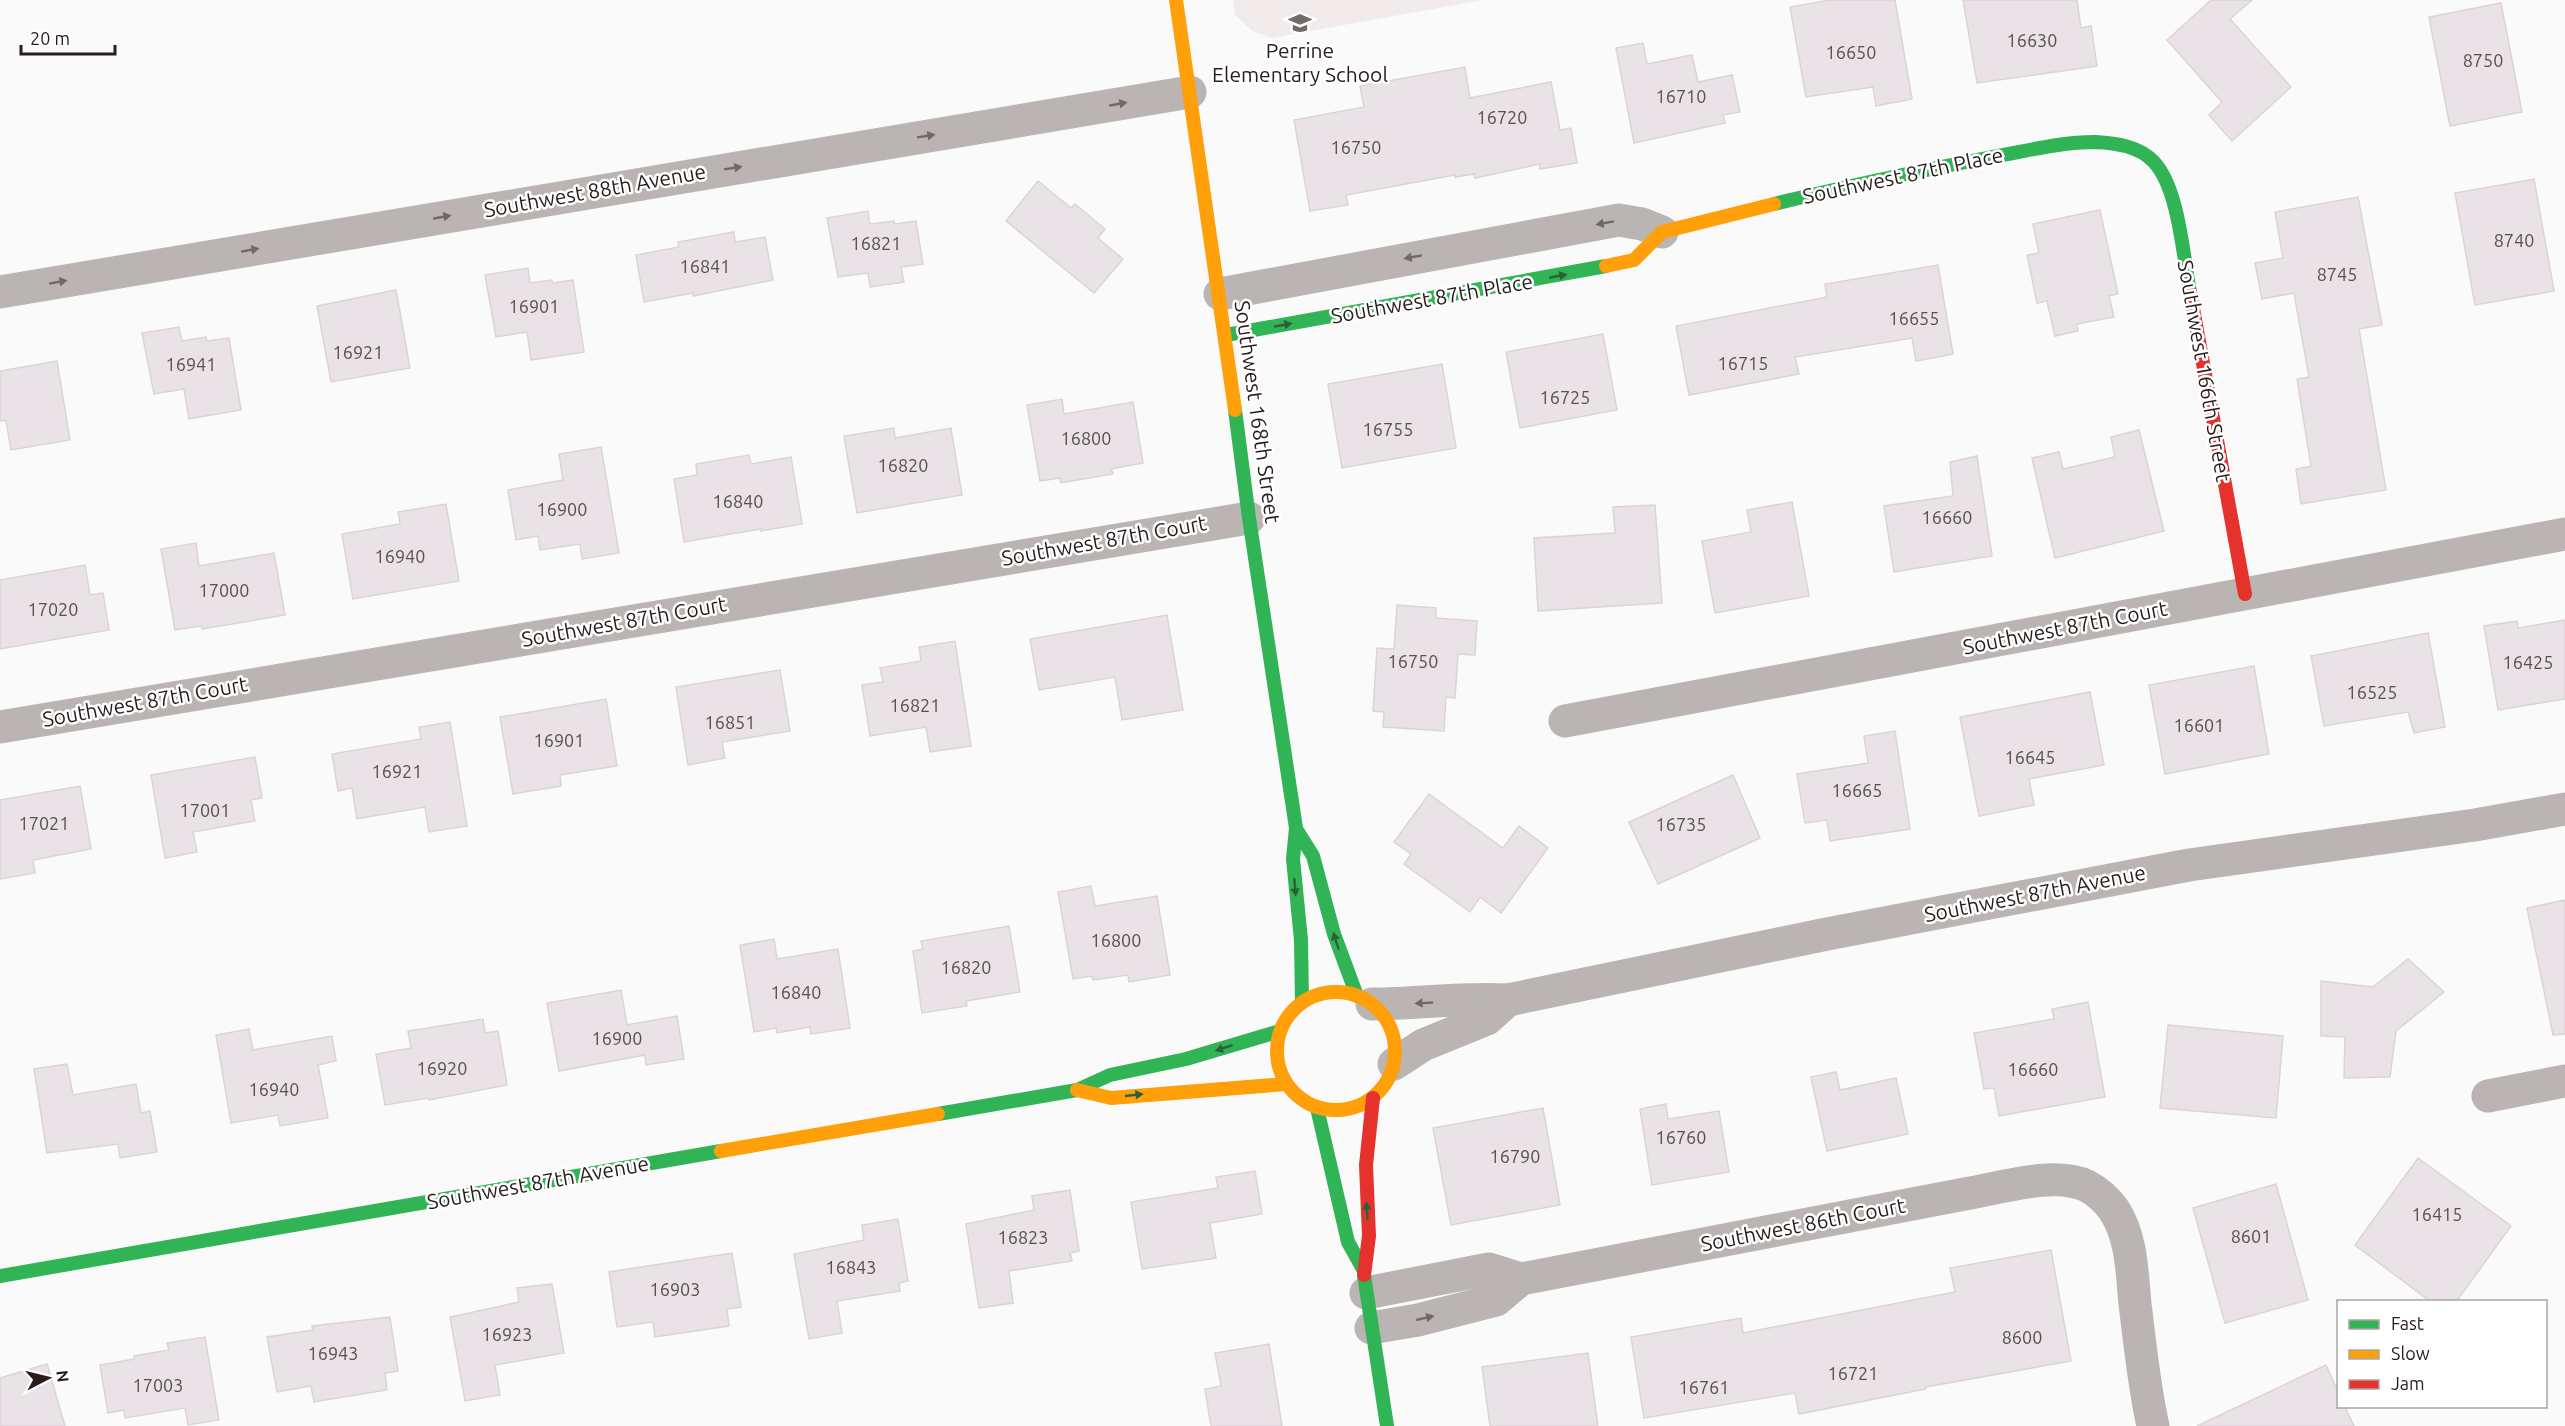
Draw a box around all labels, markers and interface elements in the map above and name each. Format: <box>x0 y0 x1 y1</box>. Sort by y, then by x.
school or university icon: Perrine Elementary School <box>1287 10 1313 36</box>
scale bar <box>21 18 116 56</box>
text: 20 m <box>30 28 70 48</box>
house number: 16630 <box>2007 30 2057 50</box>
place label: Perrine Elementary School <box>1212 38 1388 86</box>
house number: 16650 <box>1826 42 1876 62</box>
house number: 8750 <box>2463 50 2503 70</box>
house number: 16710 <box>1656 86 1706 106</box>
one-way arrow <box>1109 99 1128 108</box>
house number: 16720 <box>1477 107 1527 127</box>
one-way arrow <box>916 131 935 140</box>
house number: 16750 <box>1331 137 1381 157</box>
street label: Southwest 87th Place <box>1800 142 2005 208</box>
street label: Southwest 88th Avenue <box>482 159 708 221</box>
one-way arrow <box>724 163 743 172</box>
one-way arrow <box>433 212 452 221</box>
one-way arrow <box>1596 219 1615 228</box>
house number: 8740 <box>2494 230 2534 250</box>
house number: 16821 <box>851 233 901 253</box>
one-way arrow <box>241 245 260 254</box>
one-way arrow <box>1404 253 1423 262</box>
house number: 16841 <box>680 256 730 276</box>
street label: Southwest 166th Street <box>2174 258 2236 484</box>
house number: 8745 <box>2317 264 2357 284</box>
street label: Southwest 87th Place <box>1329 268 1535 328</box>
one-way arrow <box>1549 271 1568 280</box>
one-way arrow <box>48 278 67 287</box>
house number: 16901 <box>509 296 559 316</box>
street label: Southwest 168th Street <box>1230 299 1286 525</box>
house number: 16655 <box>1889 308 1939 328</box>
one-way arrow <box>1274 320 1293 329</box>
house number: 16921 <box>333 342 383 362</box>
house number: 16715 <box>1718 353 1768 373</box>
house number: 16941 <box>166 354 216 374</box>
house number: 16725 <box>1540 387 1590 407</box>
house number: 16755 <box>1363 419 1413 439</box>
house number: 16800 <box>1061 428 1111 448</box>
house number: 16820 <box>878 455 928 475</box>
house number: 16840 <box>713 491 763 511</box>
house number: 16900 <box>537 499 587 519</box>
house number: 16660 <box>1922 507 1972 527</box>
street label: Southwest 87th Court <box>999 510 1208 570</box>
house number: 16940 <box>375 546 425 566</box>
house number: 17000 <box>199 580 249 600</box>
street label: Southwest 87th Court <box>519 591 728 651</box>
street label: Southwest 87th Court <box>1961 595 2169 659</box>
house number: 17020 <box>28 599 78 619</box>
house number: 16750 <box>1388 651 1438 671</box>
house number: 16425 <box>2503 652 2553 672</box>
street label: Southwest 87th Court <box>40 671 249 731</box>
house number: 16525 <box>2347 682 2397 702</box>
house number: 16821 <box>890 695 940 715</box>
house number: 16851 <box>705 712 755 732</box>
house number: 16601 <box>2174 715 2224 735</box>
house number: 16901 <box>534 730 584 750</box>
house number: 16645 <box>2005 747 2055 767</box>
house number: 16921 <box>372 761 422 781</box>
house number: 16665 <box>1832 780 1882 800</box>
house number: 17001 <box>180 800 230 820</box>
house number: 17021 <box>19 813 69 833</box>
house number: 16735 <box>1656 814 1706 834</box>
street label: Southwest 87th Avenue <box>1922 860 2148 926</box>
one-way arrow <box>1291 877 1300 896</box>
house number: 16800 <box>1091 930 1141 950</box>
one-way arrow <box>1331 932 1340 950</box>
house number: 16820 <box>941 957 991 977</box>
house number: 16840 <box>771 982 821 1002</box>
one-way arrow <box>1415 998 1434 1007</box>
house number: 16900 <box>592 1028 642 1048</box>
one-way arrow <box>1215 1044 1233 1053</box>
house number: 16920 <box>417 1058 467 1078</box>
house number: 16660 <box>2008 1059 2058 1079</box>
house number: 16940 <box>249 1079 299 1099</box>
one-way arrow <box>1125 1090 1144 1100</box>
house number: 16760 <box>1656 1127 1706 1147</box>
house number: 16790 <box>1490 1146 1540 1166</box>
street label: Southwest 87th Avenue <box>425 1151 651 1213</box>
street label: Southwest 86th Court <box>1699 1192 1907 1256</box>
one-way arrow <box>1363 1202 1372 1221</box>
house number: 16415 <box>2412 1204 2462 1224</box>
house number: 8601 <box>2231 1226 2271 1246</box>
house number: 16823 <box>998 1227 1048 1247</box>
house number: 16843 <box>826 1257 876 1277</box>
house number: 16903 <box>650 1279 700 1299</box>
legend <box>2337 1300 2547 1408</box>
one-way arrow <box>1415 1313 1434 1322</box>
text: Fast <box>2391 1313 2424 1333</box>
house number: 16923 <box>482 1324 532 1344</box>
house number: 8600 <box>2002 1327 2042 1347</box>
house number: 16943 <box>308 1343 358 1363</box>
text: Slow <box>2391 1343 2430 1363</box>
north arrow <box>18 1348 78 1408</box>
house number: 16721 <box>1828 1363 1878 1383</box>
text: N <box>53 1369 73 1383</box>
text: Jam <box>2391 1373 2425 1393</box>
house number: 17003 <box>133 1375 183 1395</box>
house number: 16761 <box>1679 1377 1729 1397</box>

